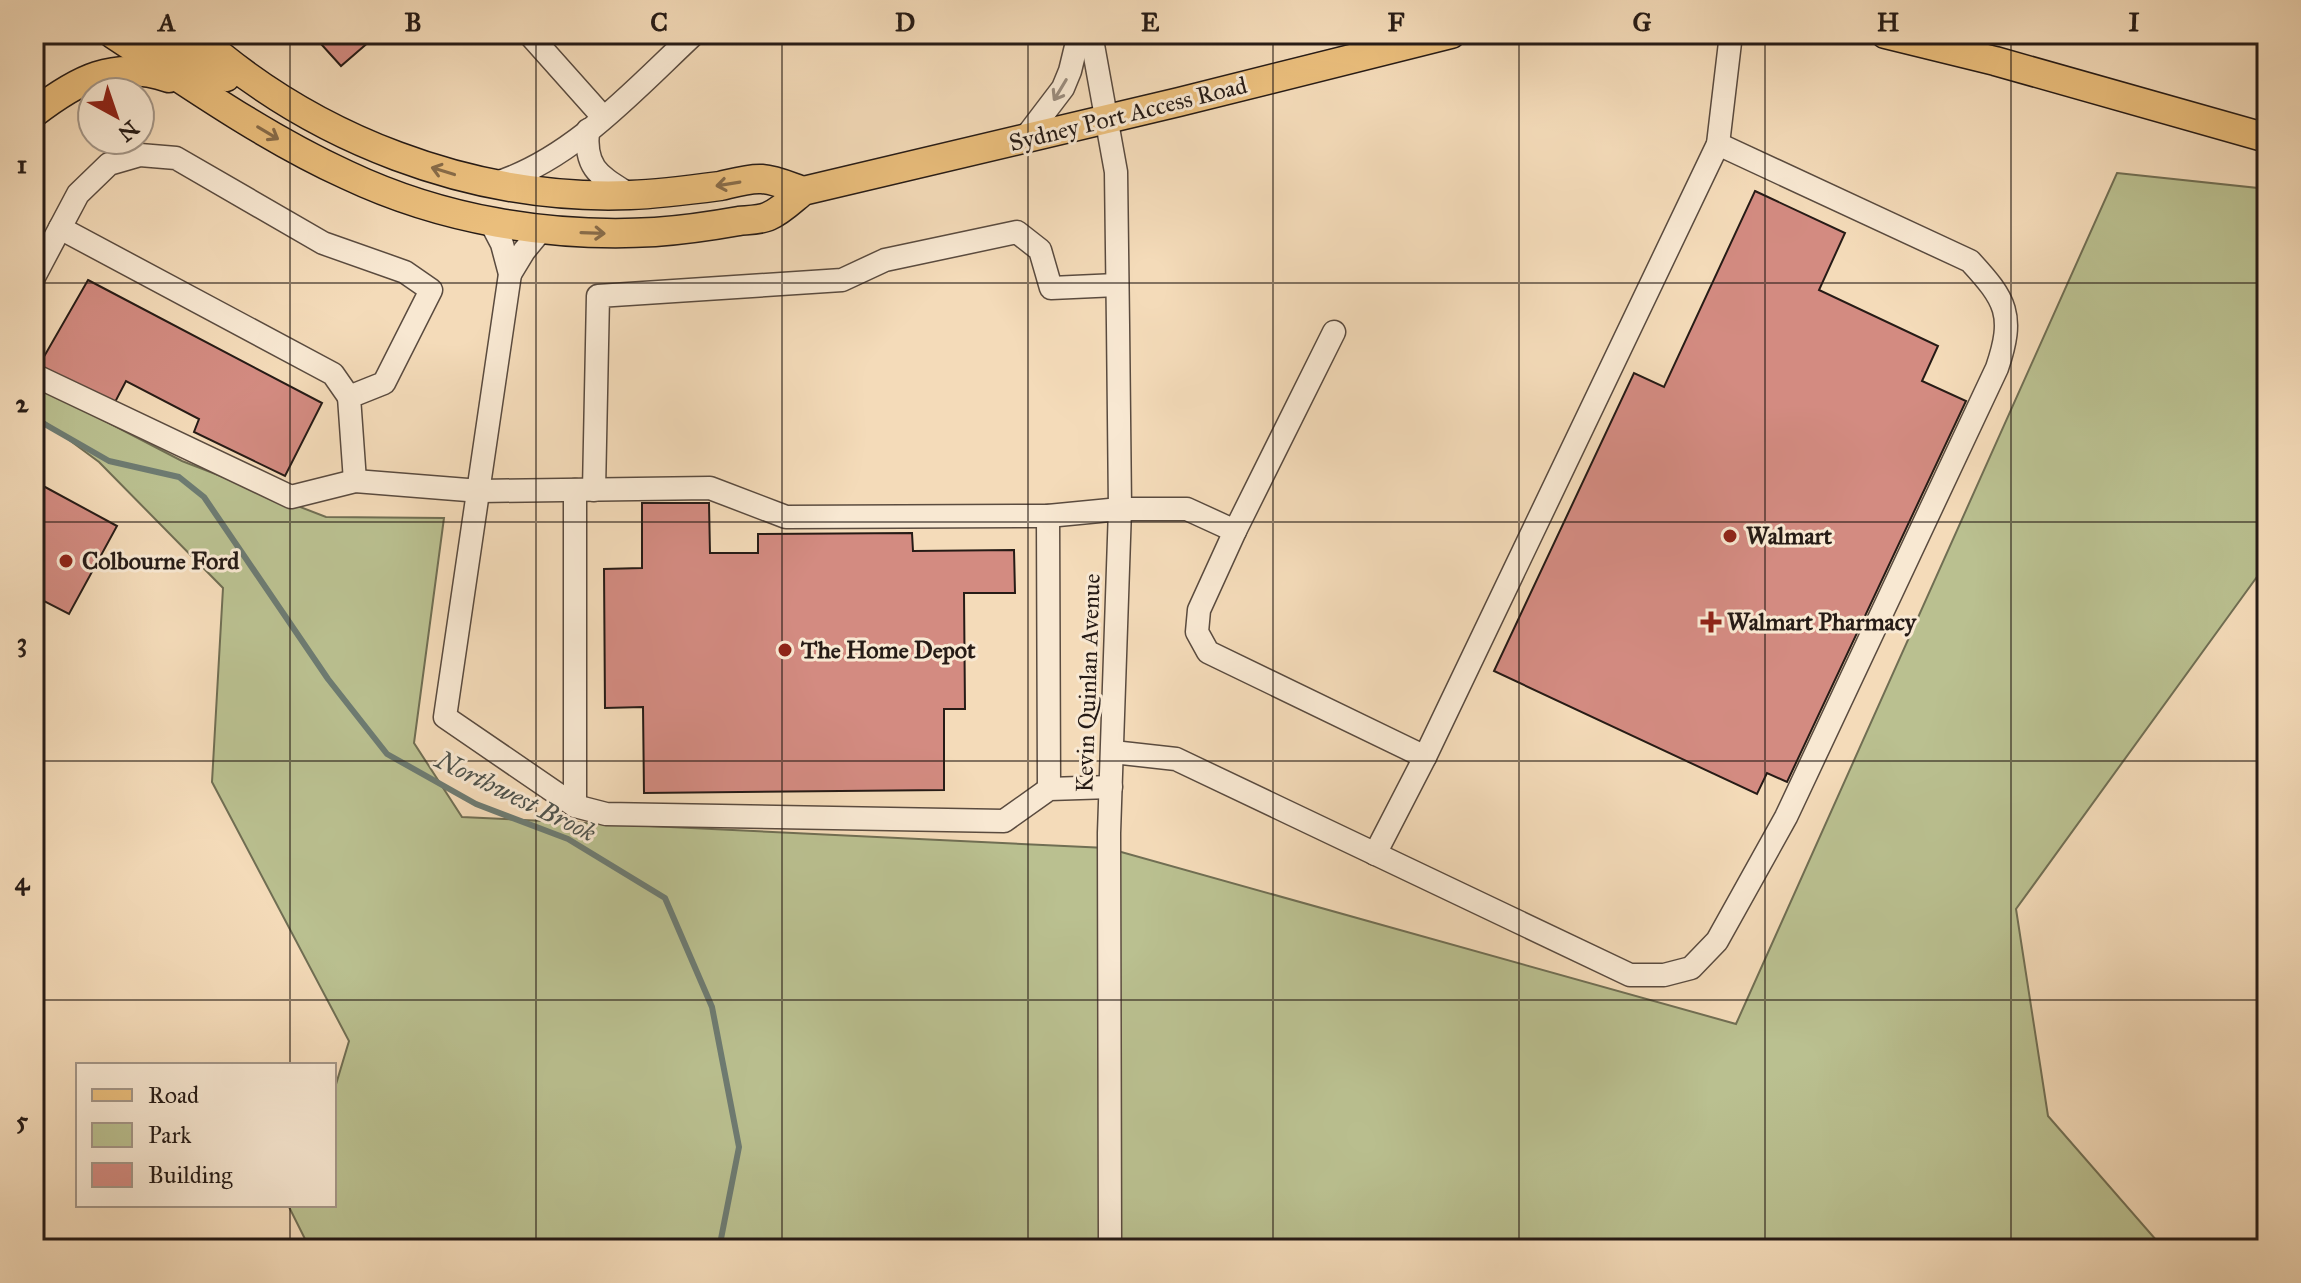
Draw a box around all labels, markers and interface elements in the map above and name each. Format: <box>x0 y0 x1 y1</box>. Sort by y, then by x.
text: A <box>156 6 176 38</box>
text: B <box>404 6 422 38</box>
text: C <box>650 6 668 38</box>
text: D <box>895 6 915 38</box>
text: E <box>1141 6 1160 38</box>
text: F <box>1388 6 1405 38</box>
text: G <box>1632 6 1652 38</box>
text: H <box>1877 6 1900 38</box>
text: I <box>2128 6 2140 38</box>
street label: Sydney Port Access Road <box>1006 70 1250 158</box>
north arrow <box>76 76 156 156</box>
one-way arrow <box>1052 78 1068 101</box>
text: N <box>112 115 144 147</box>
one-way arrow <box>256 125 279 141</box>
text: 1 <box>17 148 27 180</box>
one-way arrow <box>431 163 456 177</box>
one-way arrow <box>715 178 741 193</box>
one-way arrow <box>579 225 606 241</box>
text: 2 <box>16 387 30 419</box>
place label: Walmart <box>1746 521 1833 551</box>
marker: Walmart <box>1721 527 1739 545</box>
place label: Colbourne Ford <box>82 546 240 576</box>
marker: Colbourne Ford <box>57 552 75 570</box>
street label: Kevin Quinlan Avenue <box>1069 573 1107 793</box>
place label: Walmart Pharmacy <box>1727 607 1918 637</box>
marker: Walmart Pharmacy <box>1702 613 1720 631</box>
text: 3 <box>17 626 27 658</box>
place label: The Home Depot <box>800 635 976 665</box>
marker: The Home Depot <box>776 641 794 659</box>
water label: Northwest Brook <box>429 743 602 849</box>
text: 4 <box>15 865 31 897</box>
legend <box>76 1063 336 1207</box>
text: Road <box>148 1080 199 1110</box>
text: 5 <box>16 1104 29 1136</box>
text: Park <box>148 1120 192 1150</box>
text: Building <box>148 1160 233 1190</box>

